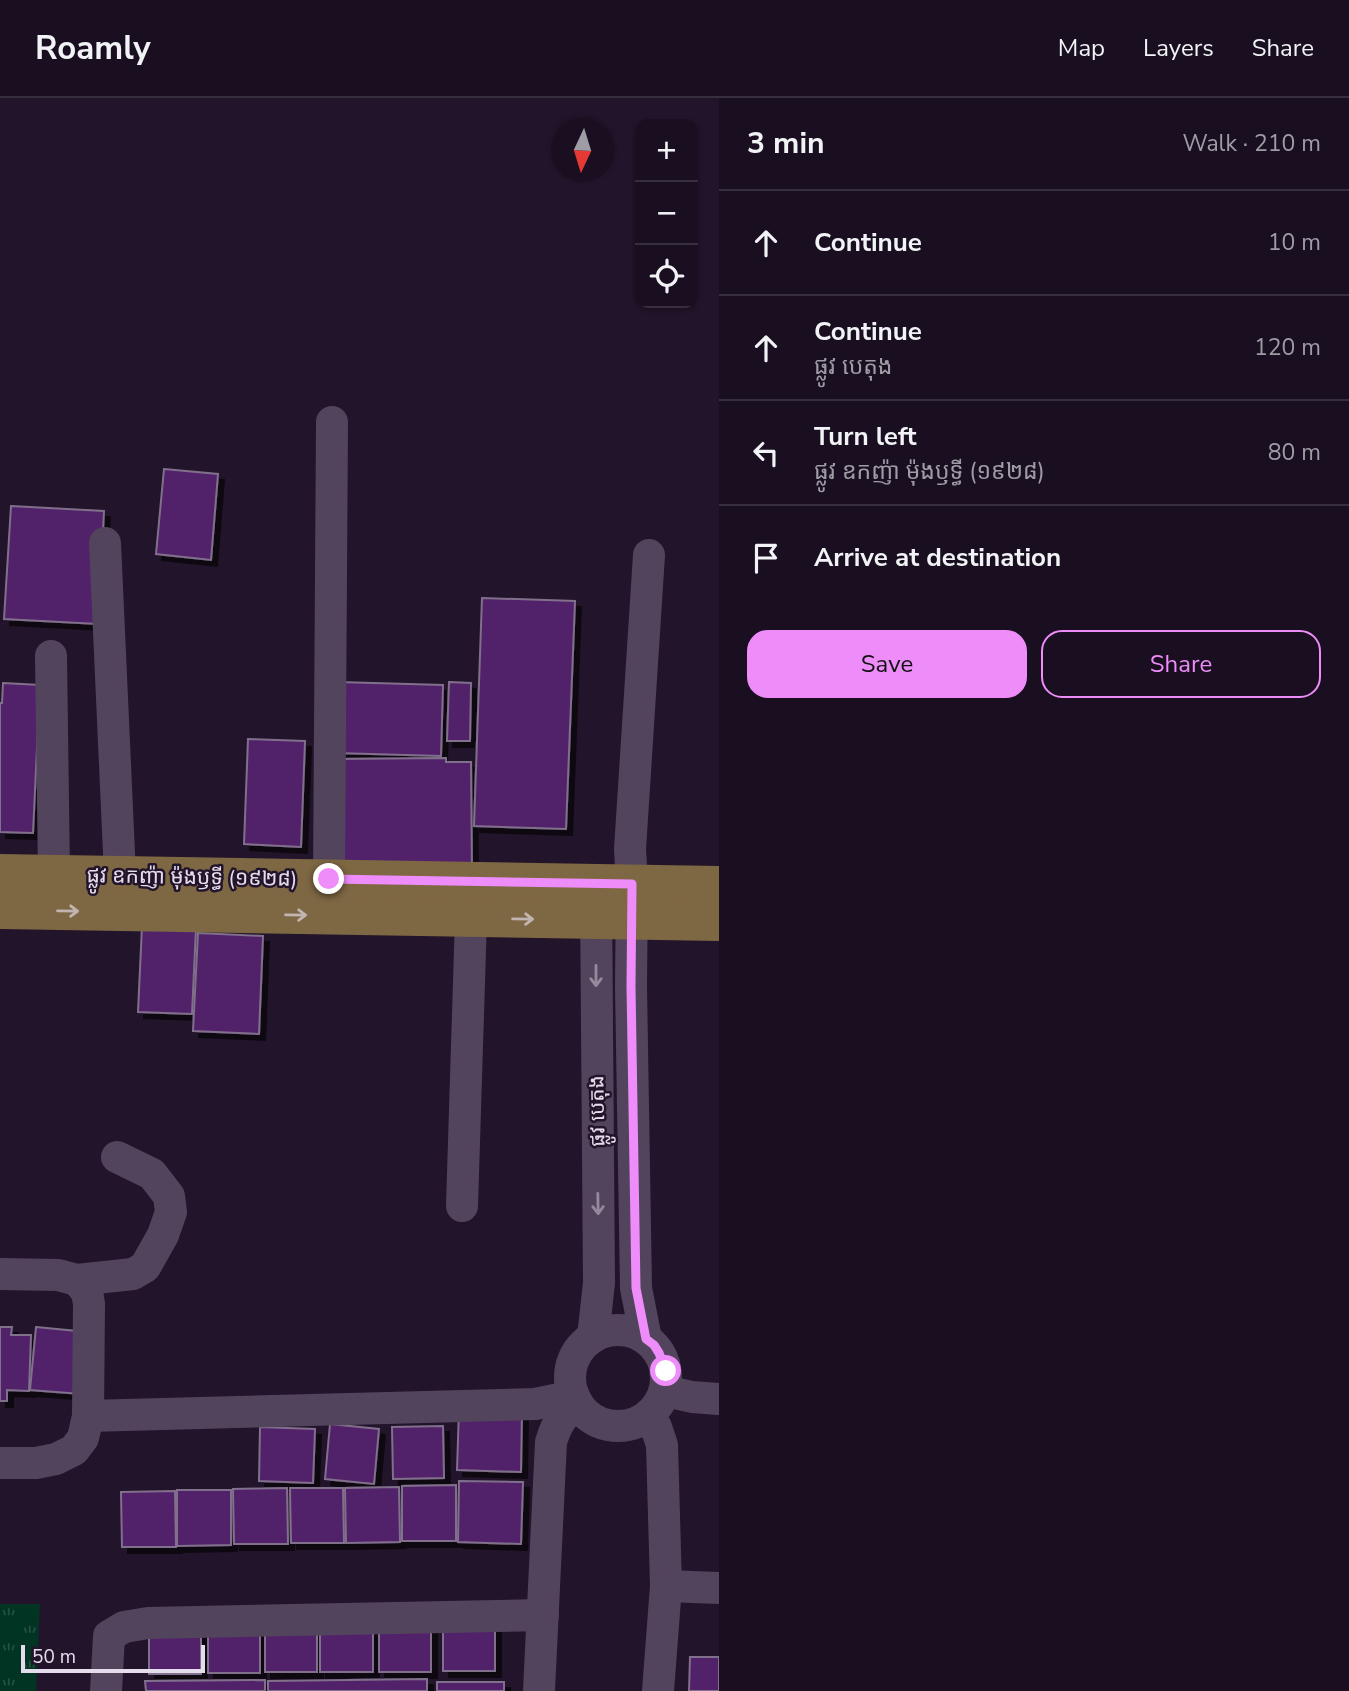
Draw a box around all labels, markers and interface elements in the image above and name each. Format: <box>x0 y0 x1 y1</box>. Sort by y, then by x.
text: Roamly <box>35 26 151 71</box>
text: Map <box>1058 32 1105 64</box>
text: Layers <box>1143 32 1214 64</box>
text: Share <box>1252 32 1314 64</box>
north arrow <box>551 119 614 182</box>
map controls <box>635 119 698 308</box>
button: + <box>635 119 698 182</box>
text: 3 min <box>747 123 825 164</box>
text: Walk · 210 m <box>1182 128 1321 159</box>
button: − <box>635 182 698 245</box>
icon: ahead <box>747 224 785 262</box>
text: Continue <box>814 225 922 260</box>
text: 10 m <box>1268 227 1321 258</box>
button: locate <box>635 245 698 308</box>
text: Continue <box>814 314 922 349</box>
icon: ahead <box>747 329 785 367</box>
text: 120 m <box>1254 332 1321 363</box>
text: ផ្លូវ បេតុង <box>814 351 892 382</box>
text: Turn left <box>814 419 917 454</box>
icon: left <box>747 434 785 472</box>
text: 80 m <box>1268 437 1321 468</box>
text: ផ្លូវ ឧកញ៉ា ម៉ុងឫទ្ធី (១៩២៨) <box>814 456 1045 487</box>
icon: arrive <box>747 539 785 577</box>
text: Arrive at destination <box>814 540 1061 575</box>
button: Save <box>747 630 1027 698</box>
button: Share <box>1041 630 1321 698</box>
street label: ផ្លូវ ឧកញ៉ា ម៉ុងឫទ្ធី (១៩២៨) <box>86 861 298 898</box>
route end <box>313 863 344 894</box>
one-way arrow <box>56 905 79 918</box>
one-way arrow <box>284 908 307 922</box>
one-way arrow <box>511 912 534 925</box>
one-way arrow <box>589 964 603 987</box>
street label: ផ្លូវ បេតុង <box>582 1075 617 1147</box>
one-way arrow <box>591 1192 605 1215</box>
route start <box>650 1355 681 1386</box>
scale bar <box>21 1642 205 1674</box>
text: 50 m <box>32 1644 76 1670</box>

